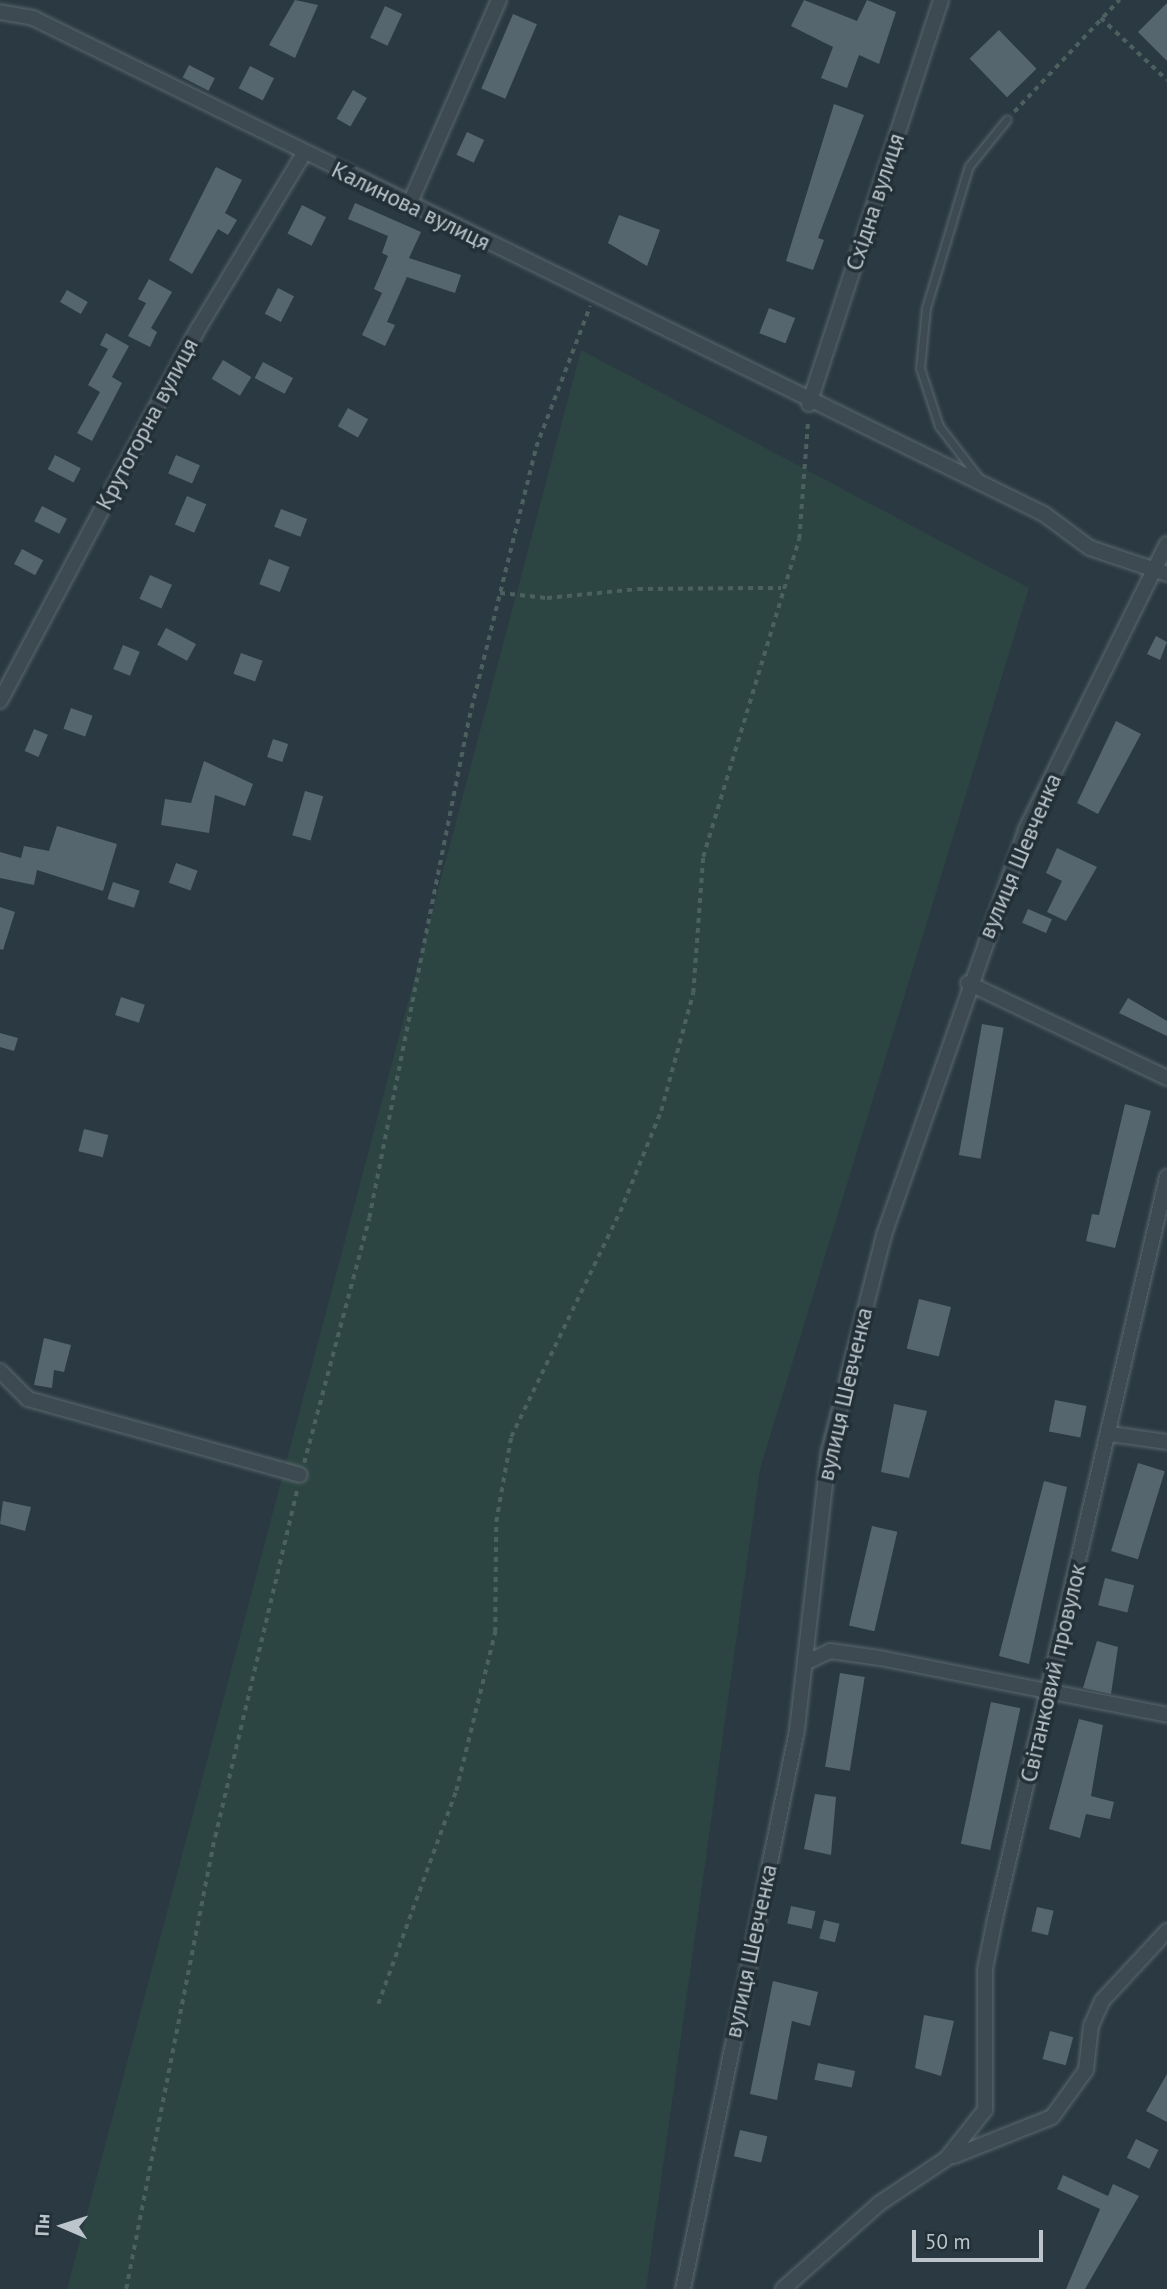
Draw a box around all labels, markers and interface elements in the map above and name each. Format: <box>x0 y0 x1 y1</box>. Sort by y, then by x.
street label: Східна вулиця <box>840 130 910 274</box>
street label: Калинова вулиця <box>327 156 495 256</box>
street label: Крутогорна вулиця <box>90 333 204 515</box>
street label: вулиця Шевченка <box>973 769 1067 943</box>
street label: вулиця Шевченка <box>812 1305 878 1483</box>
street label: Світанковий провулок <box>1014 1561 1092 1785</box>
street label: вулиця Шевченка <box>719 1862 783 2040</box>
north arrow <box>28 2191 98 2261</box>
text: Пн <box>29 2213 55 2237</box>
scale bar <box>915 2216 1046 2260</box>
text: 50 m <box>925 2228 971 2255</box>

